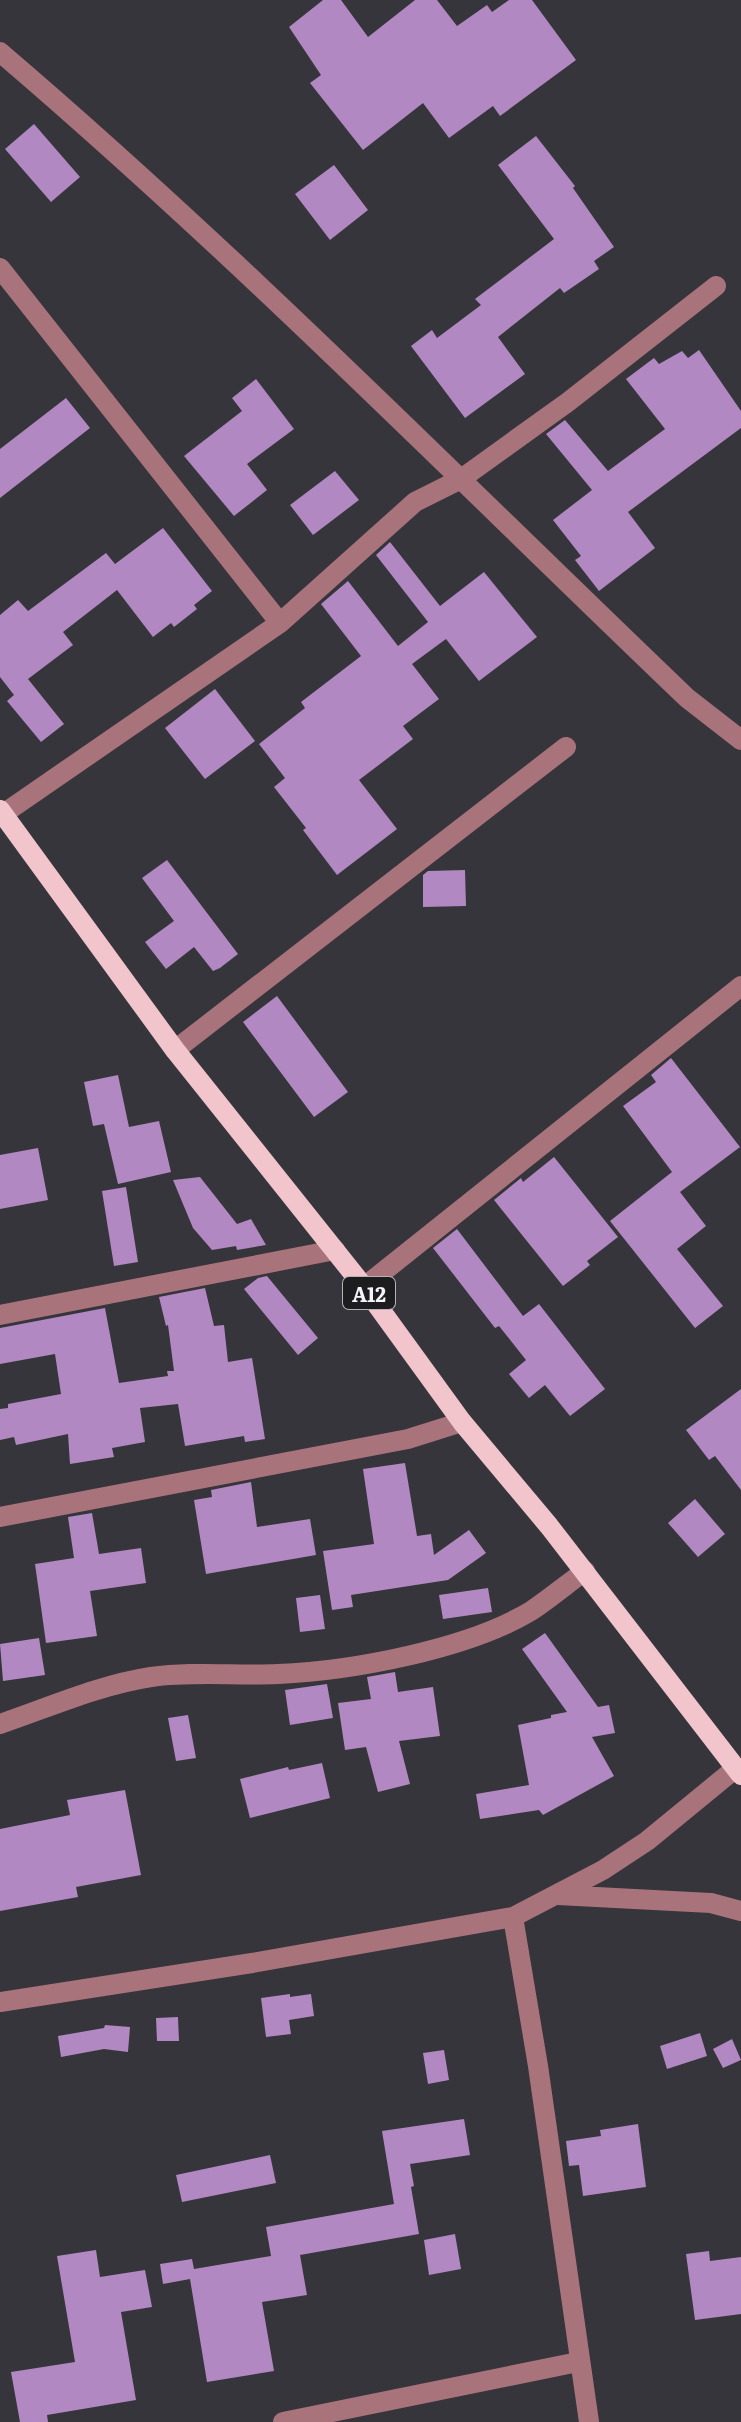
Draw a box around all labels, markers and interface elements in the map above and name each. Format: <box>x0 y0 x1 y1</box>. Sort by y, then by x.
road number: A12 <box>343 1277 395 1309</box>

